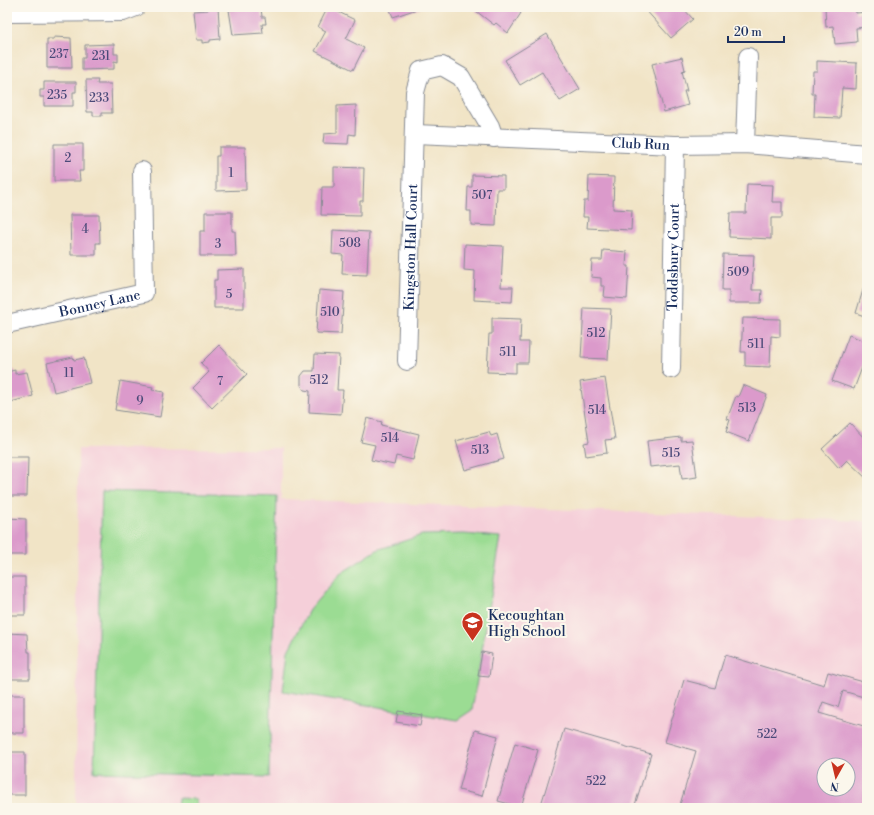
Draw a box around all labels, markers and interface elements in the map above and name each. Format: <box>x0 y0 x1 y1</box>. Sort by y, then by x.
scale bar <box>728 18 784 44</box>
text: 20 m <box>734 25 762 40</box>
house number: 237 <box>49 47 69 62</box>
house number: 231 <box>92 49 111 64</box>
house number: 235 <box>47 88 67 103</box>
house number: 233 <box>89 91 109 106</box>
street label: Club Run <box>611 134 671 155</box>
house number: 2 <box>65 151 72 166</box>
house number: 1 <box>228 166 234 181</box>
street label: Kingston Hall Court <box>401 183 422 311</box>
house number: 507 <box>472 188 492 203</box>
street label: Toddsbury Court <box>664 203 684 311</box>
house number: 4 <box>81 222 89 237</box>
house number: 508 <box>339 236 361 251</box>
house number: 3 <box>215 237 222 252</box>
house number: 509 <box>727 265 749 280</box>
street label: Bonney Lane <box>56 286 142 322</box>
house number: 5 <box>226 287 233 302</box>
house number: 510 <box>320 305 340 320</box>
house number: 512 <box>587 326 606 341</box>
house number: 511 <box>747 337 765 352</box>
house number: 511 <box>499 345 517 360</box>
house number: 11 <box>64 366 75 381</box>
house number: 512 <box>310 373 329 388</box>
house number: 7 <box>217 374 223 389</box>
house number: 9 <box>136 394 144 409</box>
house number: 513 <box>738 401 757 416</box>
house number: 514 <box>588 403 606 418</box>
house number: 514 <box>381 431 399 446</box>
house number: 513 <box>471 443 490 458</box>
house number: 515 <box>662 446 681 461</box>
place label: Kecoughtan High School <box>488 607 566 641</box>
school or university icon: Kecoughtan High School <box>459 610 485 643</box>
house number: 522 <box>757 727 777 742</box>
north arrow <box>816 757 856 797</box>
house number: 522 <box>586 774 606 789</box>
text: N <box>829 778 840 793</box>

